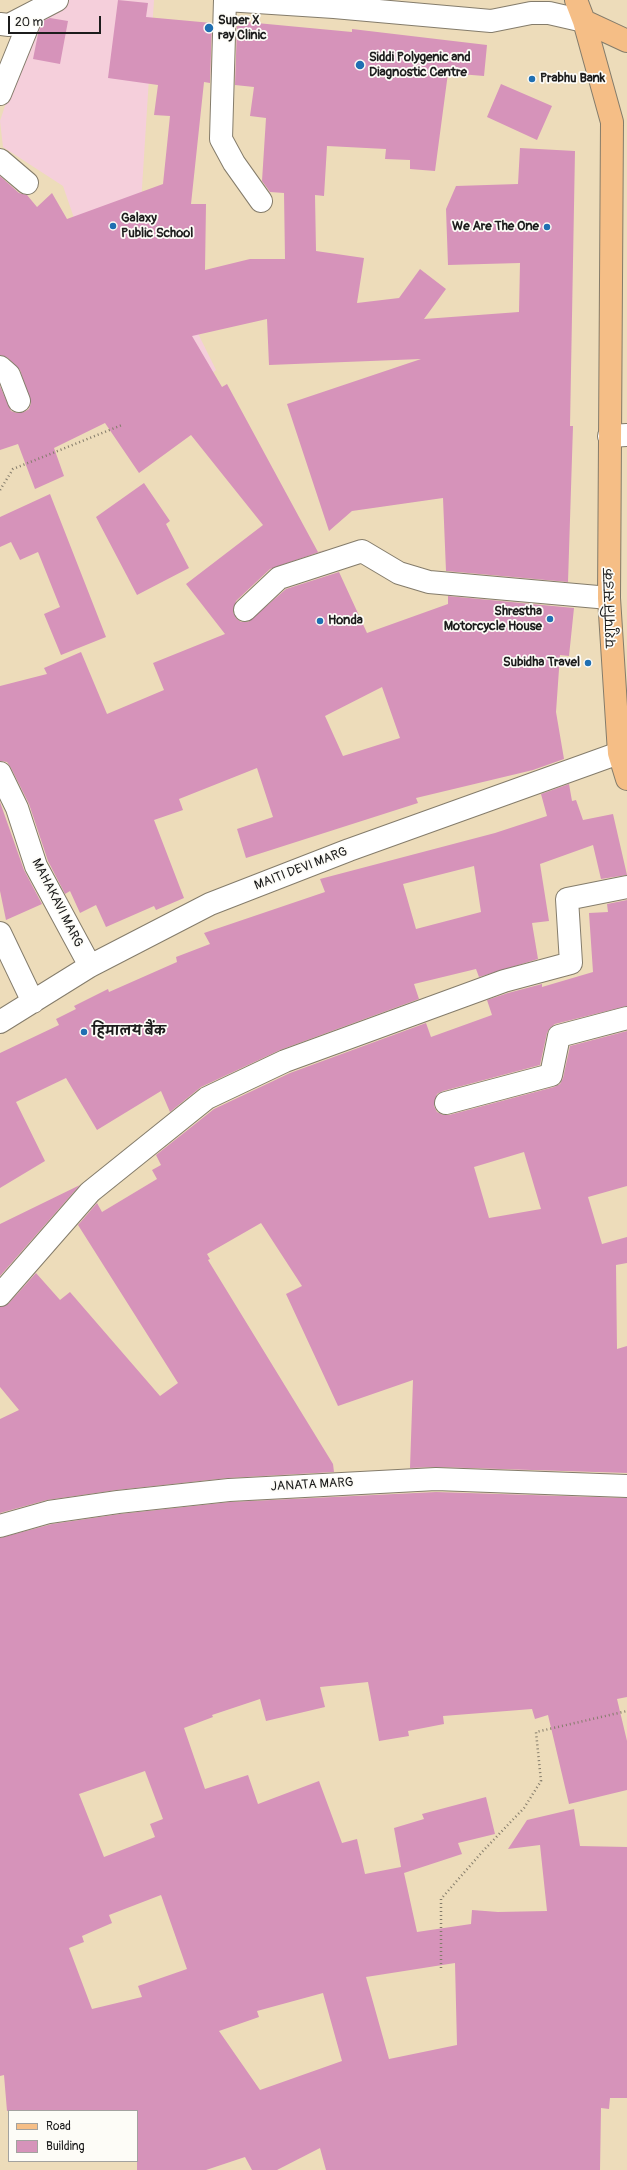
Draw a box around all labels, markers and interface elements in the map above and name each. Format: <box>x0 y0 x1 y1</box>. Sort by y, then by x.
scale bar <box>10 8 103 34</box>
place label: Super X ray Clinic <box>218 13 267 44</box>
text: 20 m <box>15 15 43 30</box>
marker: Super X ray Clinic <box>203 22 215 34</box>
place label: Siddi Polygenic and Diagnostic Centre <box>369 50 471 81</box>
marker: Siddi Polygenic and Diagnostic Centre <box>354 59 366 71</box>
place label: Prabhu Bank <box>540 71 605 87</box>
marker: Prabhu Bank <box>527 74 537 84</box>
place label: Galaxy Public School <box>121 211 193 242</box>
place label: We Are The One <box>452 219 539 235</box>
marker: Galaxy Public School <box>108 221 118 231</box>
marker: We Are The One <box>542 222 552 232</box>
street label: पशुपति सडक <box>602 568 620 648</box>
place label: Shrestha Motorcycle House <box>444 604 542 635</box>
place label: Honda <box>328 613 363 629</box>
marker: Shrestha Motorcycle House <box>545 614 555 624</box>
marker: Honda <box>315 616 325 626</box>
place label: Subidha Travel <box>503 655 580 671</box>
marker: Subidha Travel <box>583 658 593 668</box>
street label: MAITI DEVI MARG <box>252 844 350 894</box>
street label: MAHAKAVI MARG <box>28 856 86 950</box>
place label: हिमालय बैंक <box>92 1024 166 1040</box>
marker: हिमालय बैंक <box>79 1027 89 1037</box>
street label: JANATA MARG <box>270 1475 354 1495</box>
legend <box>8 2110 138 2162</box>
text: Road <box>46 2119 71 2134</box>
text: Building <box>46 2139 85 2154</box>

